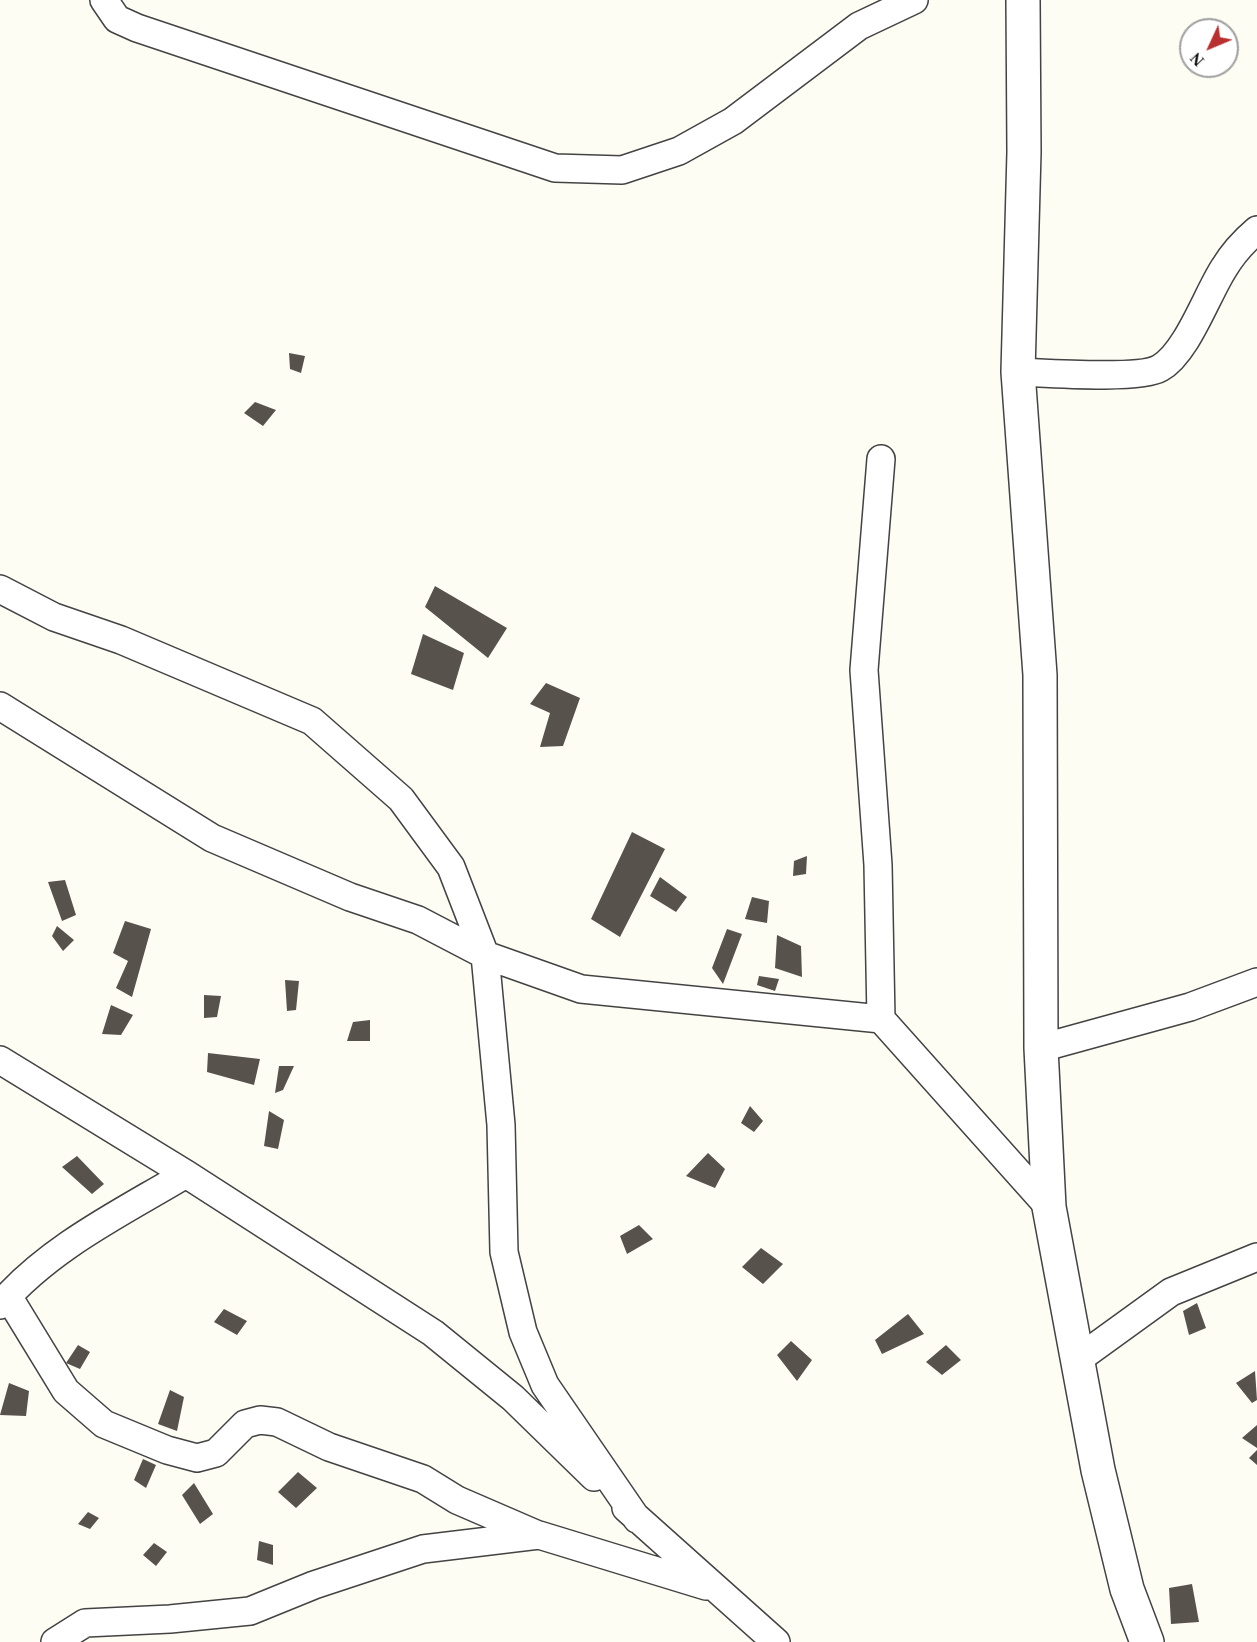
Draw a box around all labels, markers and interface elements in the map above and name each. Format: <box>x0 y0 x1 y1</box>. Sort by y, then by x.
north arrow <box>1179 18 1239 78</box>
text: N <box>1187 49 1207 70</box>

